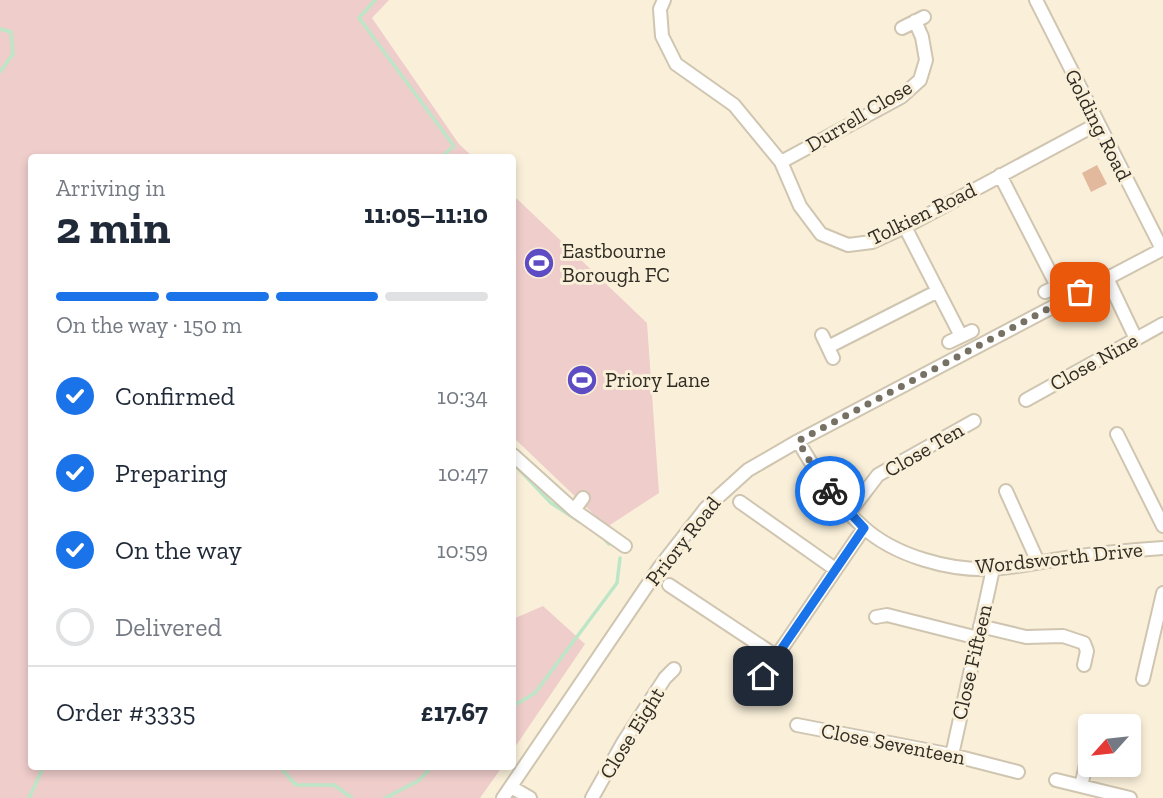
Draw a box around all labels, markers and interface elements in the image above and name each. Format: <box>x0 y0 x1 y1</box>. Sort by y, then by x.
street label: Golding Road <box>1060 65 1137 185</box>
street label: Durrell Close <box>801 74 916 157</box>
text: Arriving in <box>56 174 165 202</box>
street label: Tolkien Road <box>864 177 980 250</box>
text: 11:05–11:10 <box>364 198 488 230</box>
text: 2 min <box>56 200 171 255</box>
place label: Eastbourne Borough FC <box>562 238 670 287</box>
sports icon: Eastbourne Borough FC <box>522 246 556 280</box>
pin <box>1050 262 1110 322</box>
icon: bag <box>1061 273 1099 311</box>
text: On the way · 150 m <box>56 311 242 339</box>
street label: Close Nine <box>1045 327 1142 396</box>
sports icon: Priory Lane <box>565 363 599 397</box>
place label: Priory Lane <box>605 367 710 392</box>
icon: check <box>56 377 94 415</box>
text: Confirmed <box>115 380 235 412</box>
text: 10:34 <box>437 382 488 410</box>
street label: Close Ten <box>880 417 968 482</box>
icon: check <box>56 454 94 492</box>
courier <box>795 456 865 526</box>
text: Preparing <box>115 457 227 489</box>
text: 10:47 <box>438 459 488 487</box>
icon: bike <box>811 472 849 510</box>
street label: Priory Road <box>640 491 726 590</box>
icon: check <box>56 531 94 569</box>
text: On the way <box>115 534 242 566</box>
text: 10:59 <box>437 536 488 564</box>
street label: Wordsworth Drive <box>974 536 1144 579</box>
street label: Close Fifteen <box>946 602 997 722</box>
text: Delivered <box>115 611 222 643</box>
pin <box>733 646 793 706</box>
icon: home <box>744 657 782 695</box>
street label: Close Eight <box>594 682 670 783</box>
text: Order #3335 <box>56 696 196 728</box>
text: £17.67 <box>421 696 488 728</box>
north arrow <box>1078 714 1141 777</box>
map controls <box>1078 714 1141 777</box>
street label: Close Seventeen <box>819 717 967 770</box>

